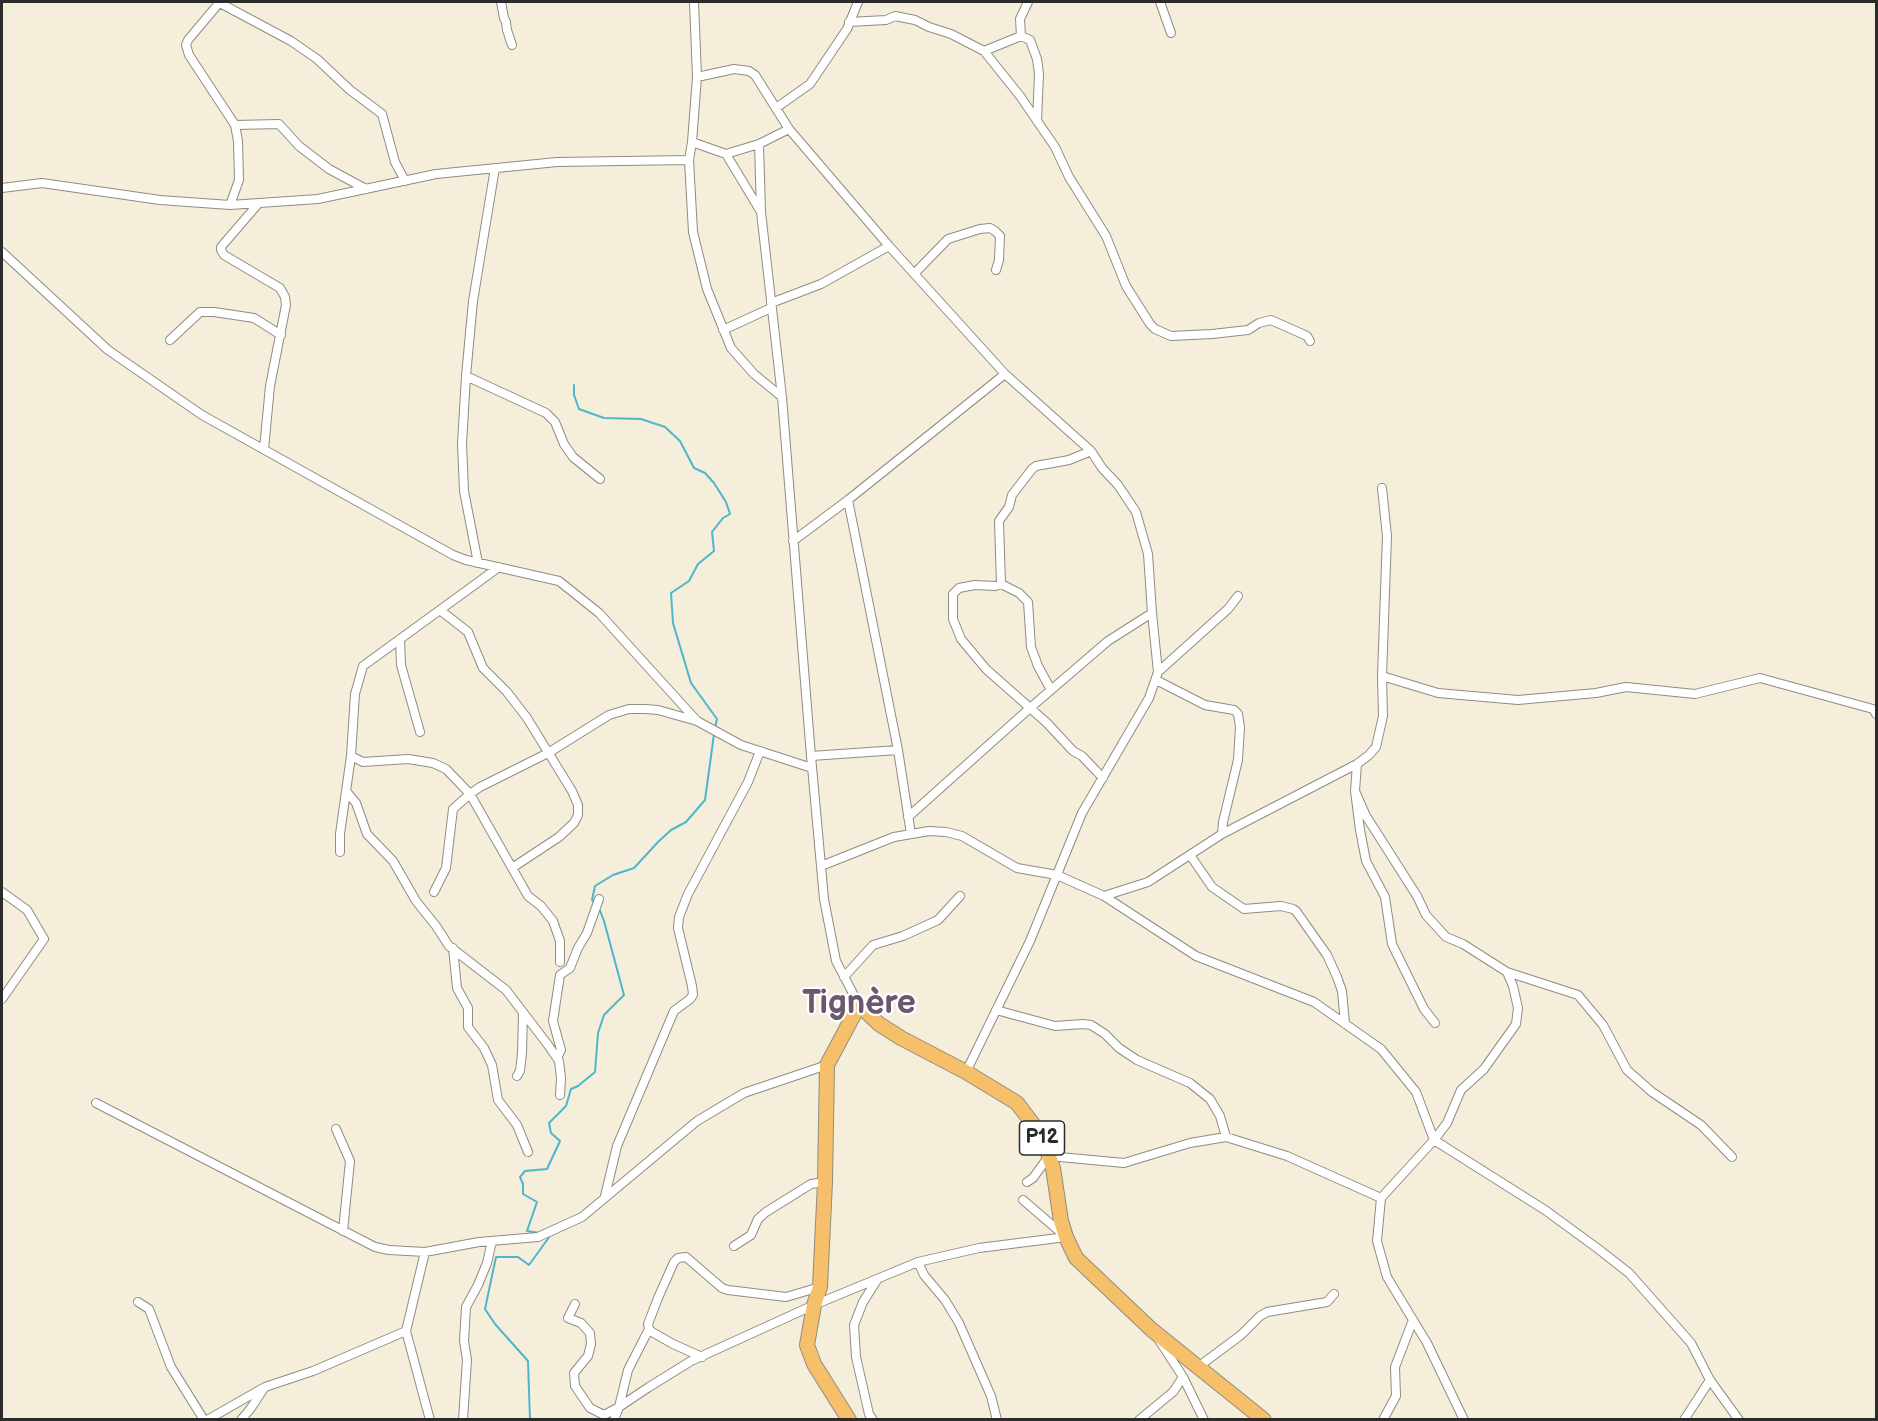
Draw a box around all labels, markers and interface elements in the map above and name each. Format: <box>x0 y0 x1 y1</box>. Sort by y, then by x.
district label: Tignère <box>802 985 916 1025</box>
road number: P12 <box>1020 1121 1064 1155</box>

